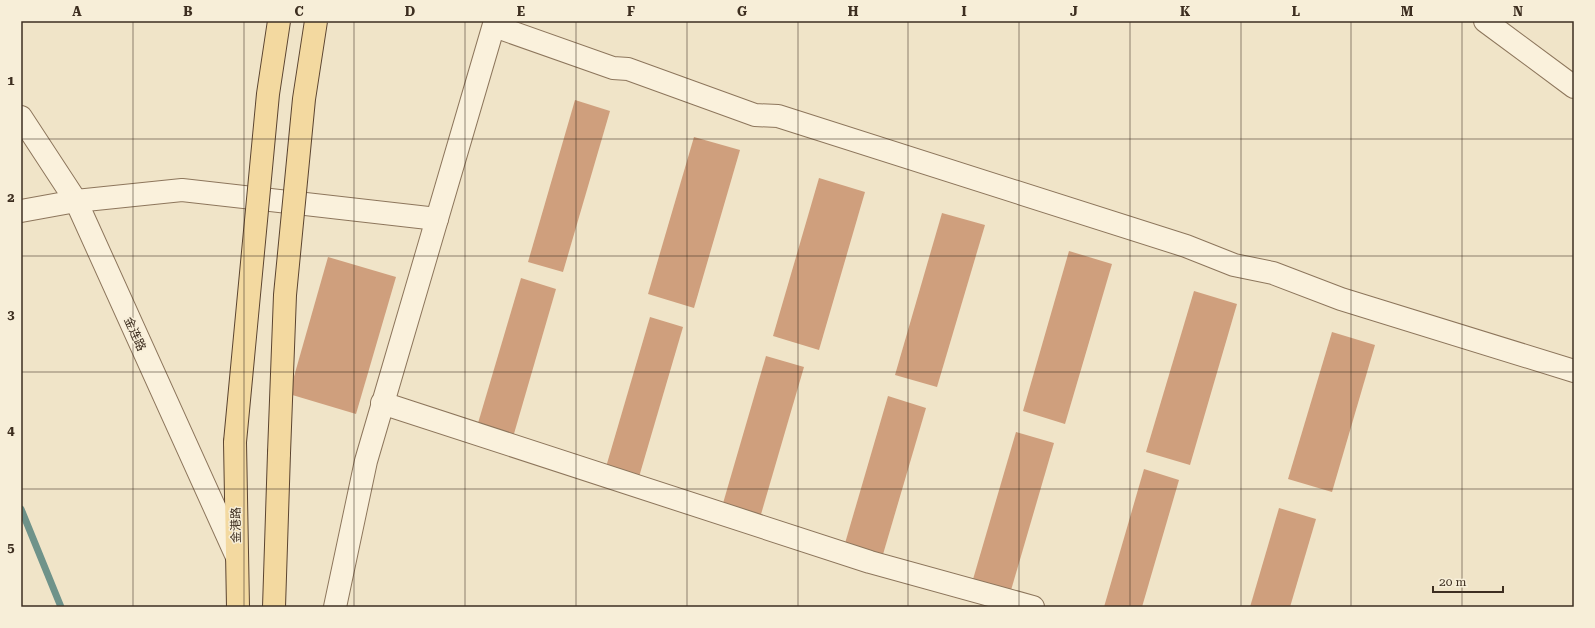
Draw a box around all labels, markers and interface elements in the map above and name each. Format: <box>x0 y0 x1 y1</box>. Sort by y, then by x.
text: A <box>72 4 82 19</box>
text: B <box>183 4 193 19</box>
text: C <box>294 4 304 19</box>
text: D <box>405 4 415 19</box>
text: E <box>517 4 525 19</box>
text: F <box>627 4 635 19</box>
text: G <box>737 4 747 19</box>
text: H <box>848 4 859 19</box>
text: I <box>961 4 967 19</box>
text: J <box>1070 4 1078 19</box>
text: K <box>1180 4 1191 19</box>
text: L <box>1292 4 1300 19</box>
text: M <box>1401 4 1414 19</box>
text: N <box>1513 4 1523 19</box>
text: 1 <box>7 73 15 88</box>
text: 2 <box>7 190 15 205</box>
text: 3 <box>7 307 15 322</box>
street label: 金连路 <box>121 315 149 353</box>
text: 4 <box>7 423 15 438</box>
street label: 金港路 <box>229 507 243 543</box>
text: 5 <box>7 540 15 555</box>
scale bar <box>1433 568 1503 594</box>
text: 20 m <box>1439 575 1466 589</box>

